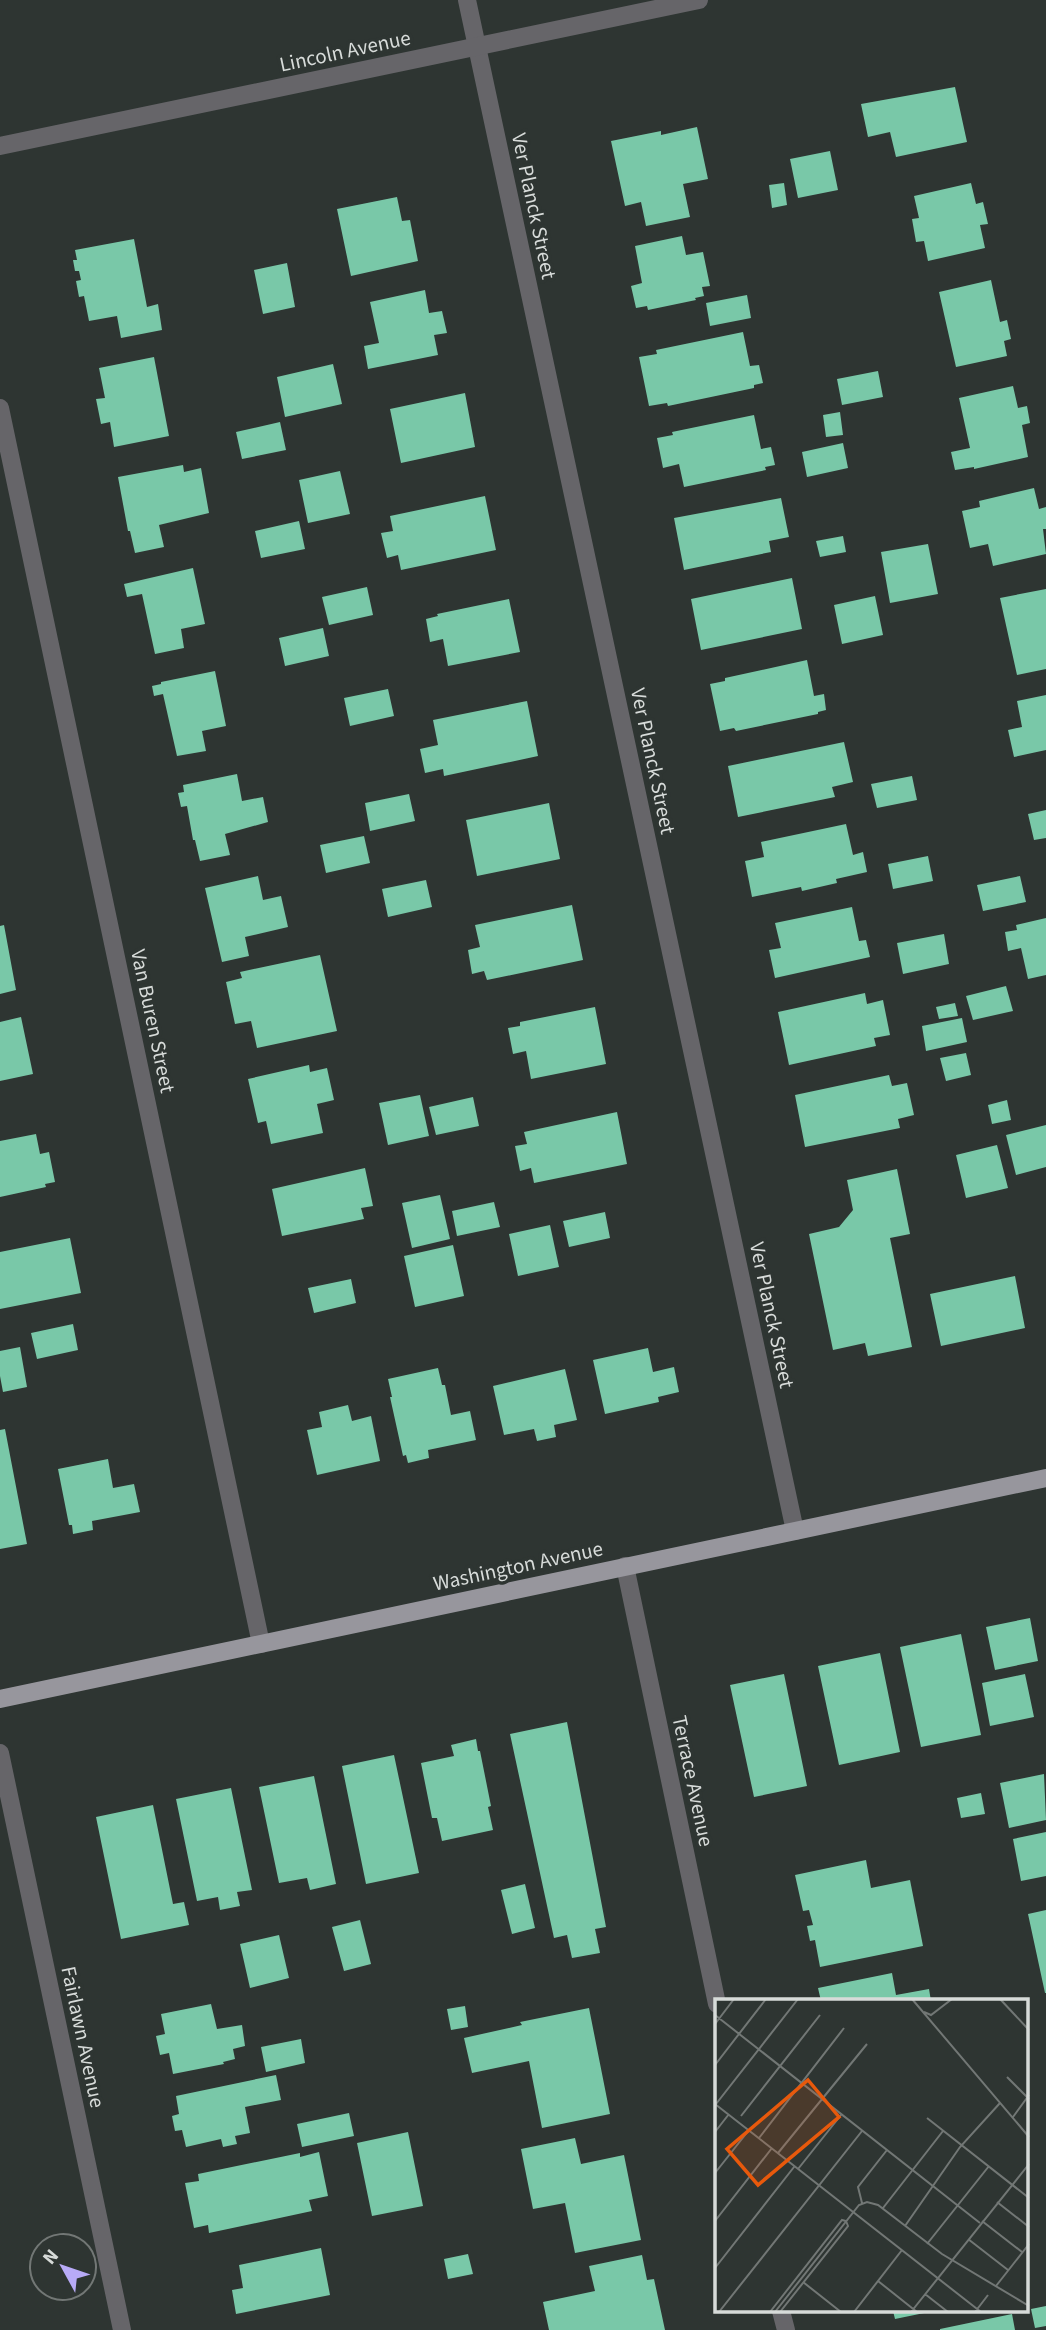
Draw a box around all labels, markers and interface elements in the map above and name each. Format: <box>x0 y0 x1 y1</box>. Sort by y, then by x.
street label: Lincoln Avenue <box>277 22 413 80</box>
street label: Ver Planck Street <box>504 130 564 282</box>
street label: Ver Planck Street <box>623 685 683 837</box>
street label: Van Buren Street <box>123 946 183 1096</box>
street label: Ver Planck Street <box>742 1239 802 1391</box>
street label: Washington Avenue <box>430 1533 606 1599</box>
street label: Terrace Avenue <box>664 1713 722 1849</box>
street label: Fairlawn Avenue <box>53 1963 113 2111</box>
inset map <box>715 1999 1028 2312</box>
north arrow <box>28 2232 98 2302</box>
text: N <box>37 2244 66 2271</box>

